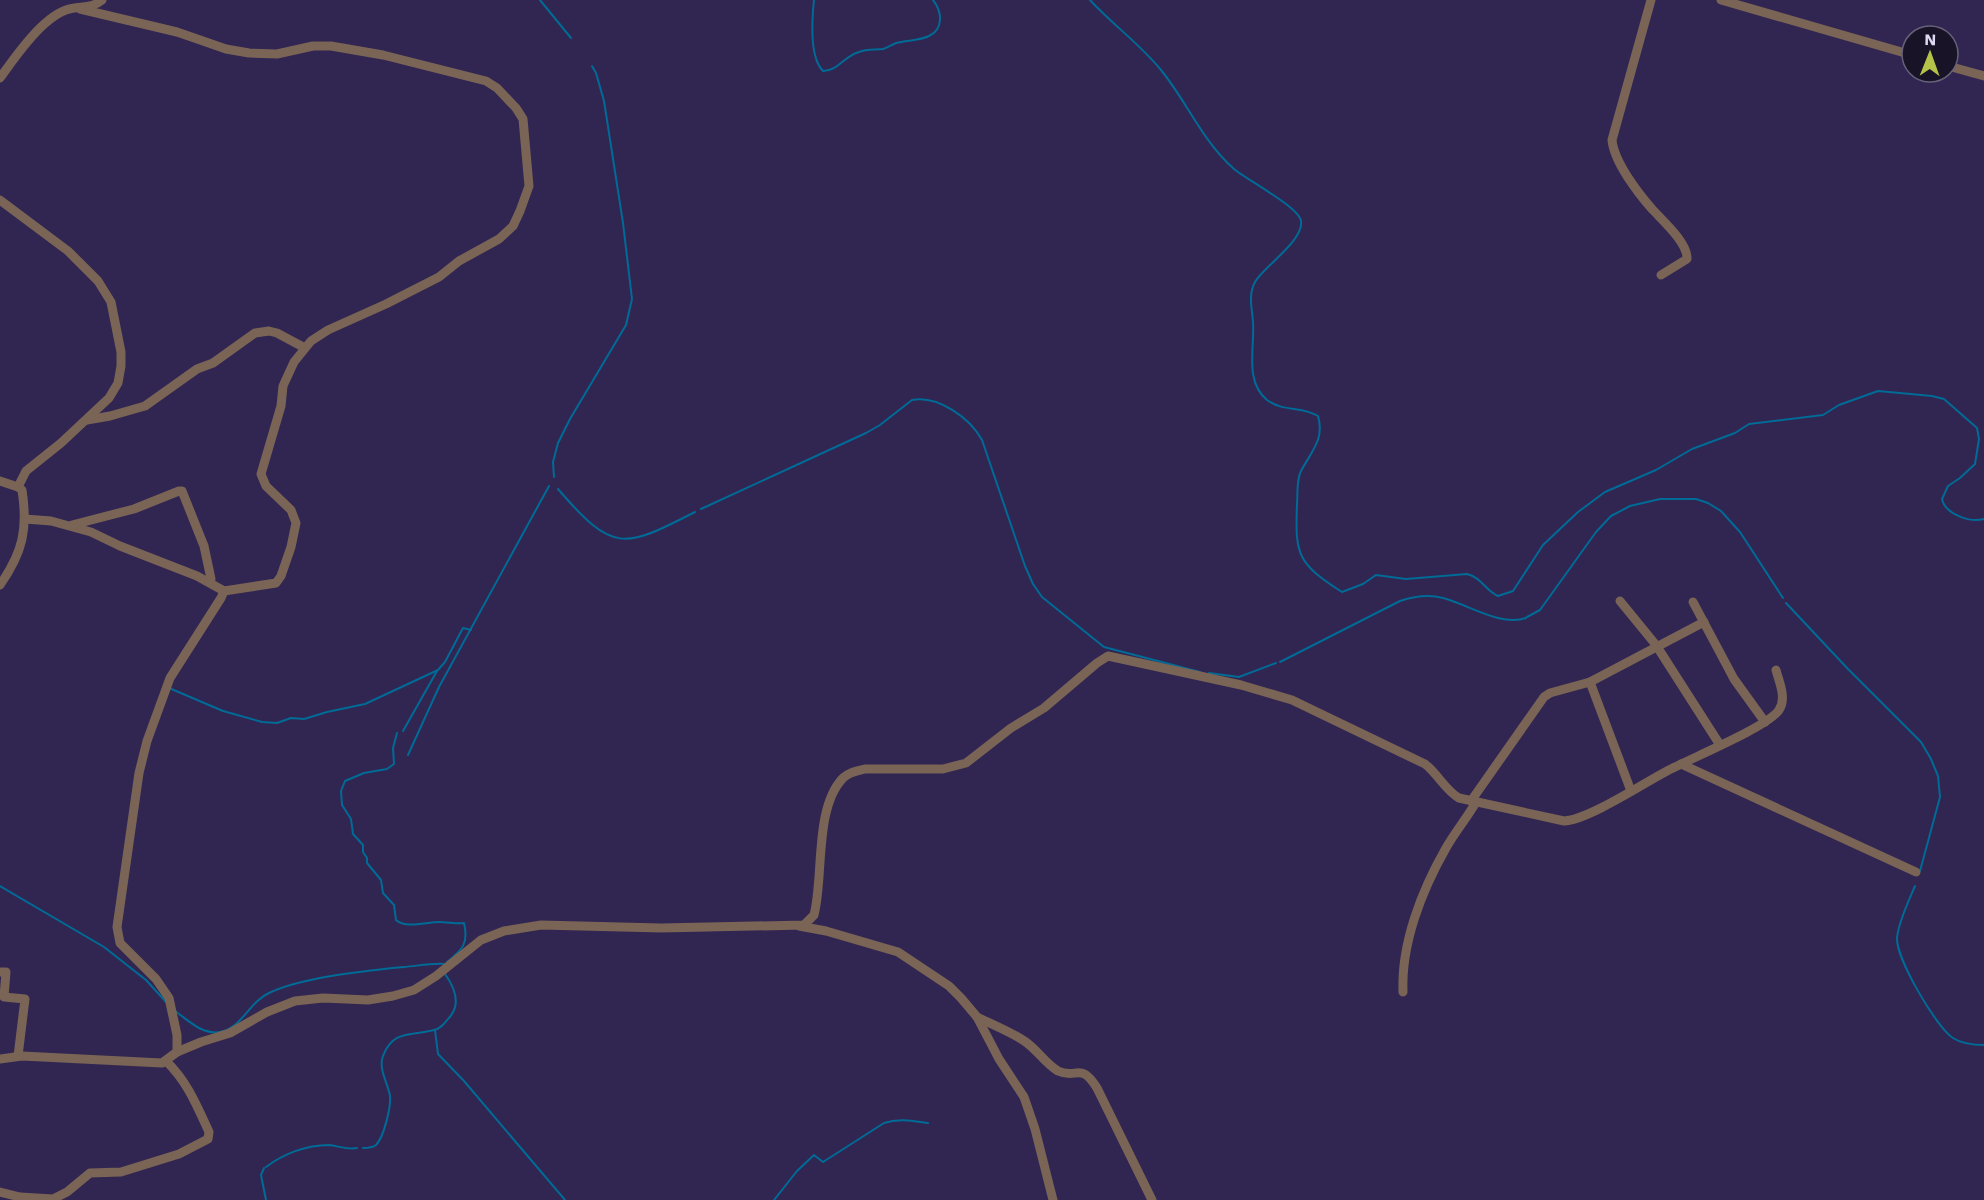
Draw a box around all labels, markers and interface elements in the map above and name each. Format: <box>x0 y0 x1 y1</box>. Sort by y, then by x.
north arrow <box>1900 24 1960 84</box>
text: N <box>1924 30 1936 49</box>

